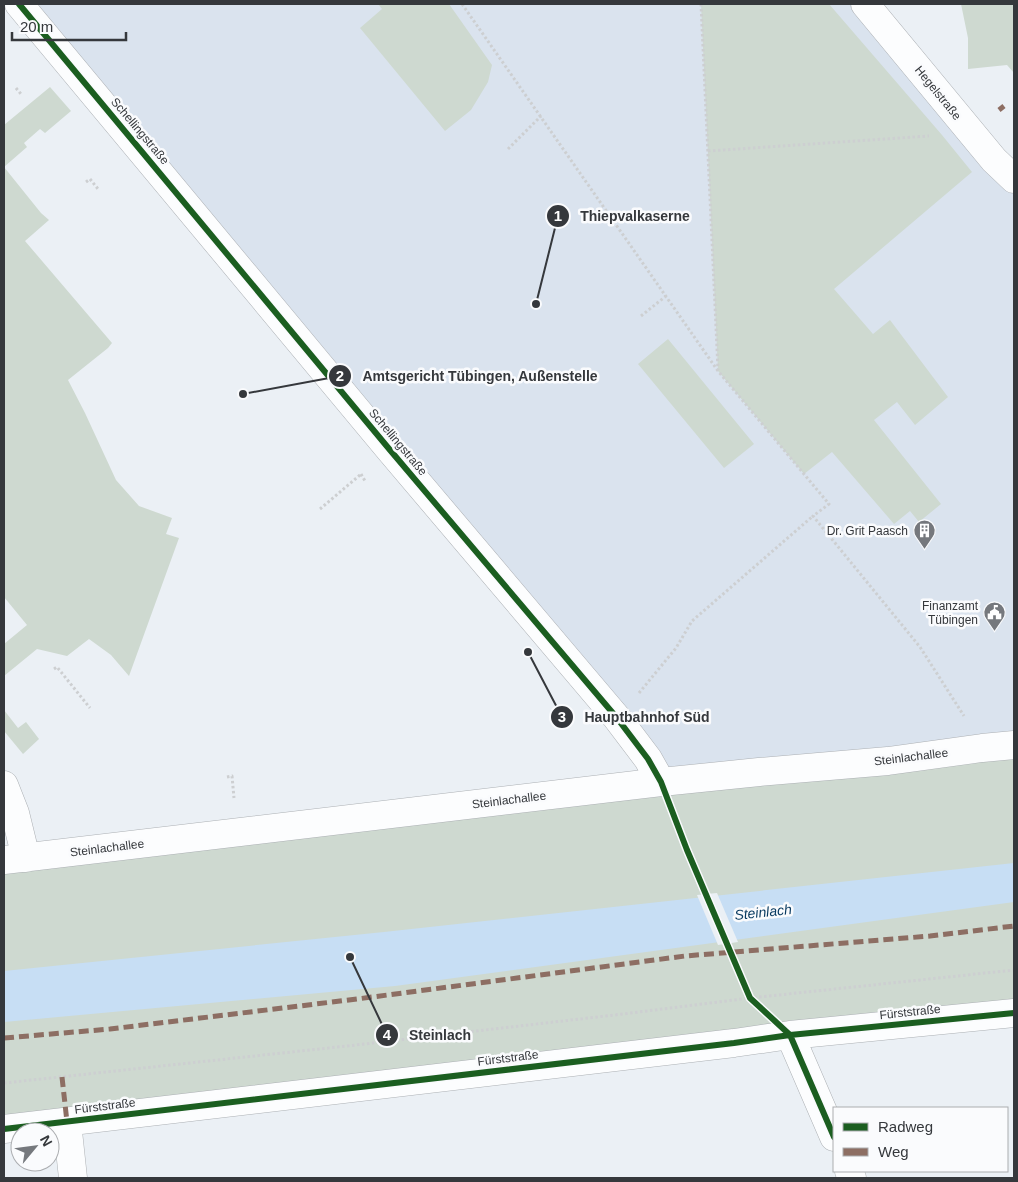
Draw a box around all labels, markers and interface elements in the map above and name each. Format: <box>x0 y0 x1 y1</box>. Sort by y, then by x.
scale bar <box>12 10 126 42</box>
text: 20 m <box>20 18 53 35</box>
street label: Hegelstraße <box>912 63 964 123</box>
street label: Schellingstraße <box>108 95 172 167</box>
callout: Thiepvalkaserne <box>546 201 700 230</box>
text: 1 <box>554 207 562 224</box>
text: Thiepvalkaserne <box>580 208 690 224</box>
callout: Amtsgericht Tübingen, Außenstelle <box>327 361 608 390</box>
text: 2 <box>336 367 344 384</box>
text: Amtsgericht Tübingen, Außenstelle <box>362 368 598 384</box>
street label: Schellingstraße <box>366 406 430 478</box>
building icon: Dr. Grit Paasch <box>912 519 936 550</box>
place label: Dr. Grit Paasch <box>827 524 908 538</box>
place label: Finanzamt Tübingen <box>922 599 979 627</box>
public building icon: Finanzamt Tübingen <box>982 601 1006 632</box>
callout: Hauptbahnhof Süd <box>550 702 720 731</box>
text: 3 <box>558 708 566 725</box>
text: Hauptbahnhof Süd <box>584 709 710 725</box>
street label: Steinlachallee <box>873 745 949 769</box>
street label: Steinlachallee <box>471 788 547 812</box>
street label: Steinlachallee <box>69 836 145 860</box>
water label: Steinlach <box>734 901 793 923</box>
street label: Fürststraße <box>879 1002 942 1022</box>
callout: Steinlach <box>374 1020 482 1049</box>
text: 4 <box>383 1026 392 1043</box>
text: Steinlach <box>409 1027 471 1043</box>
street label: Fürststraße <box>477 1047 540 1069</box>
street label: Fürststraße <box>74 1095 137 1117</box>
legend <box>833 1107 1008 1172</box>
text: Radweg <box>878 1118 933 1135</box>
north arrow <box>10 1122 60 1172</box>
text: N <box>37 1132 56 1149</box>
text: Weg <box>878 1143 909 1160</box>

